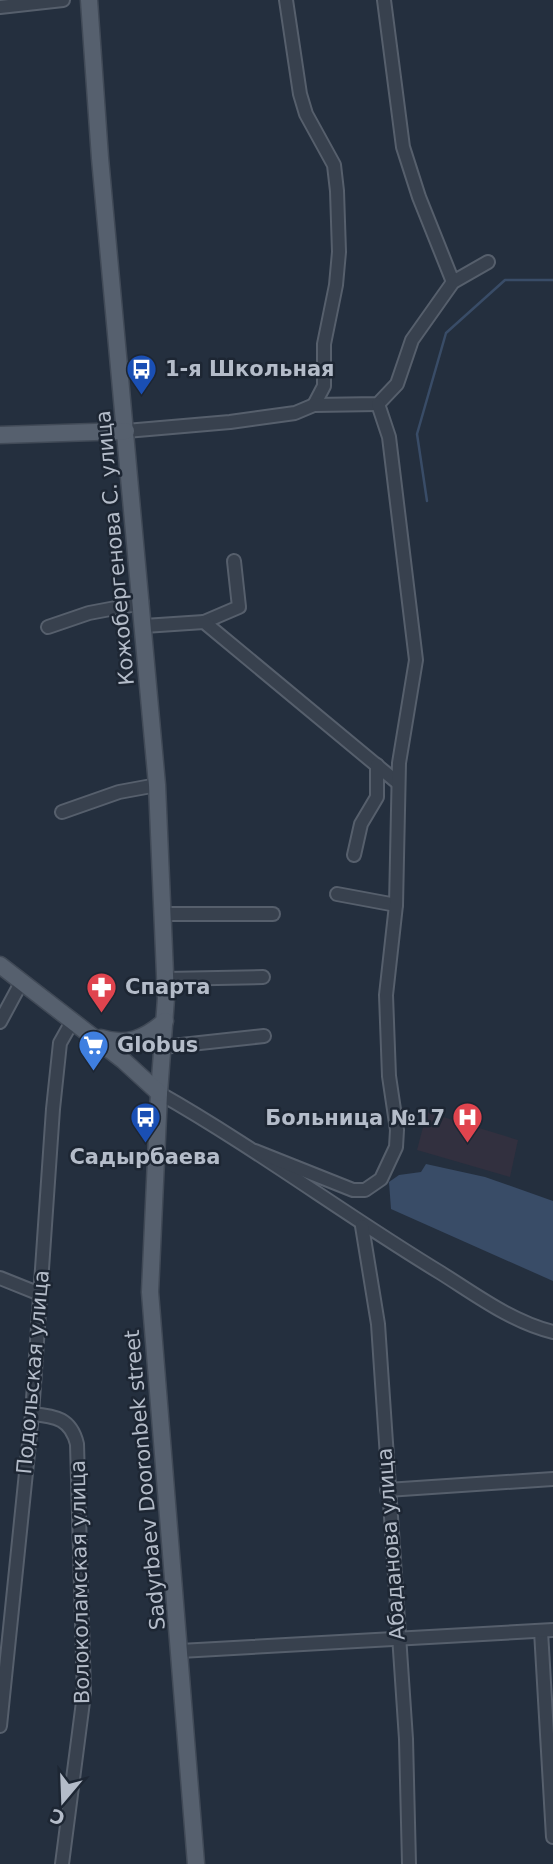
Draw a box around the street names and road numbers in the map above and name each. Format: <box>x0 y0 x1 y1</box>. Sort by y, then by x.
street label: Кожобергенова С. улица <box>91 410 139 686</box>
street label: Подольская улица <box>12 1269 54 1475</box>
street label: Sadyrbaev Dooronbek street <box>120 1329 170 1631</box>
street label: Абаданова улица <box>372 1447 410 1641</box>
street label: Волоколамская улица <box>66 1460 94 1704</box>

